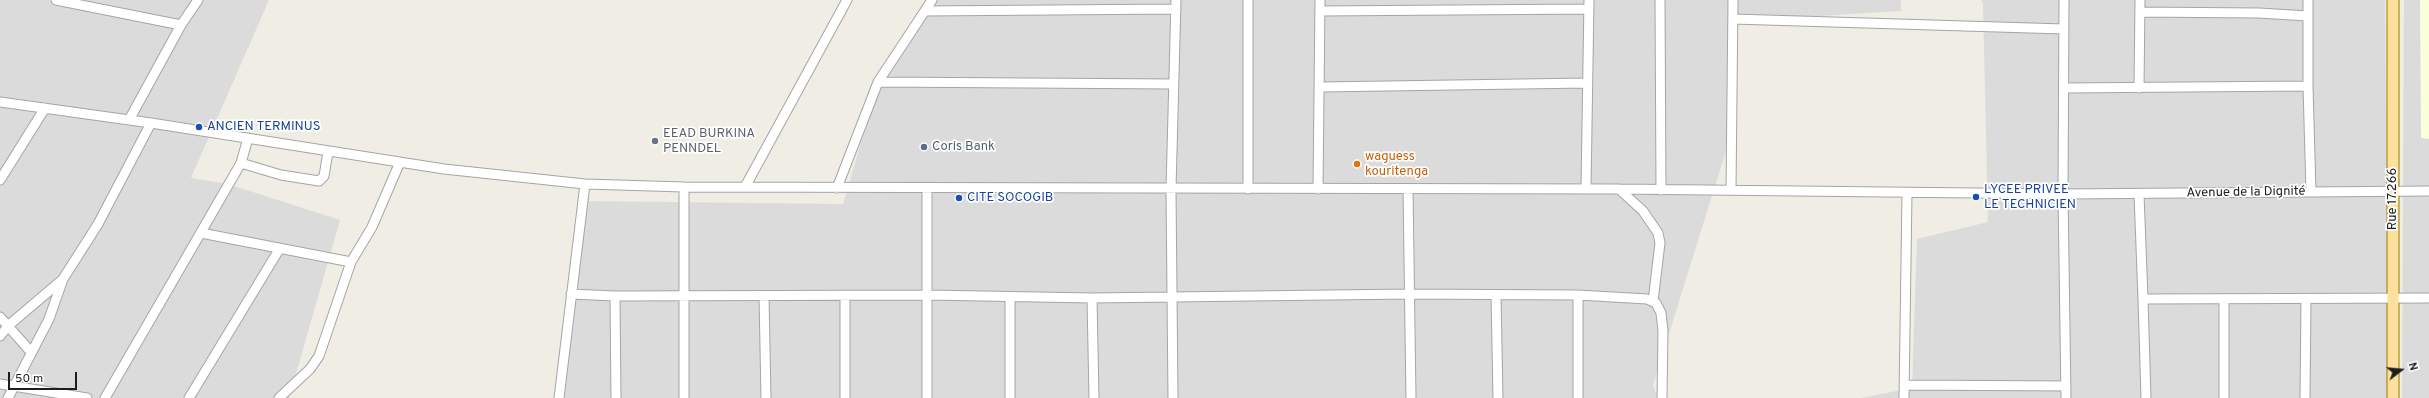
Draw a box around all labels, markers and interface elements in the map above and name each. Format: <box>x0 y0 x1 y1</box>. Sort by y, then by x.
place label: ANCIEN TERMINUS <box>207 119 321 135</box>
marker: ANCIEN TERMINUS <box>194 122 204 132</box>
place label: EEAD BURKINA PENNDEL <box>663 126 755 157</box>
marker: EEAD BURKINA PENNDEL <box>650 136 660 146</box>
place label: Coris Bank <box>932 139 995 155</box>
marker: Coris Bank <box>919 142 929 152</box>
place label: waguess kouritenga <box>1365 149 1428 180</box>
marker: waguess kouritenga <box>1352 159 1362 169</box>
street label: Rue 17.266 <box>2385 168 2401 230</box>
place label: LYCEE PRIVEE LE TECHNICIEN <box>1984 182 2076 213</box>
street label: Avenue de la Dignité <box>2186 184 2306 202</box>
place label: CITE SOCOGIB <box>967 190 1053 206</box>
marker: LYCEE PRIVEE LE TECHNICIEN <box>1971 192 1981 202</box>
marker: CITE SOCOGIB <box>954 193 964 203</box>
north arrow <box>2381 350 2421 390</box>
text: N <box>2405 361 2420 372</box>
scale bar <box>10 364 79 390</box>
text: 50 m <box>15 371 43 387</box>

